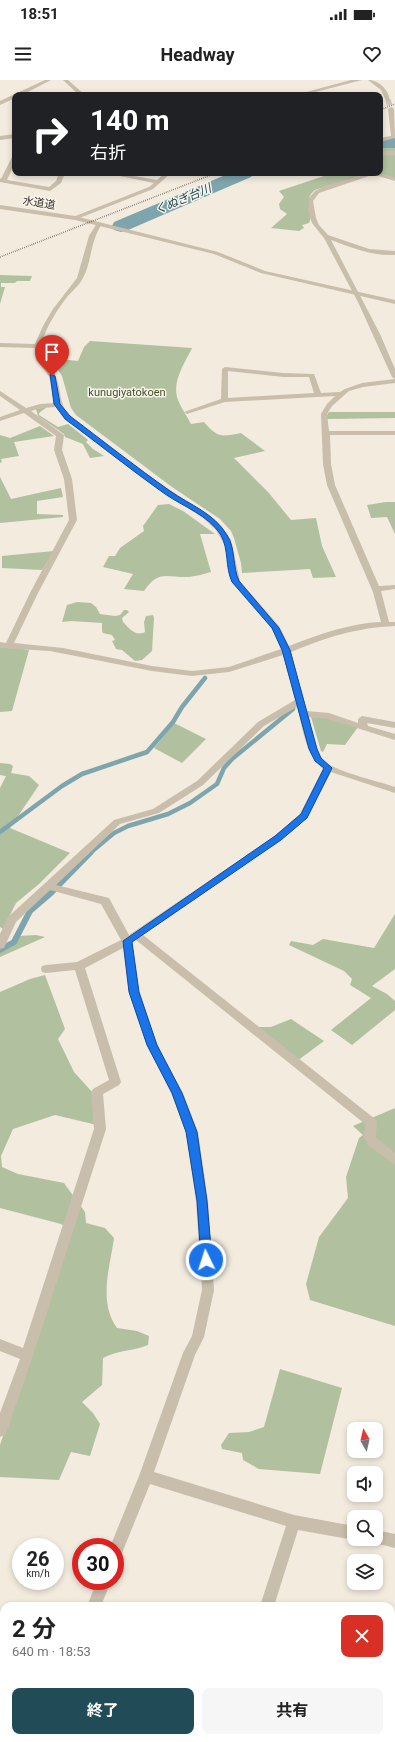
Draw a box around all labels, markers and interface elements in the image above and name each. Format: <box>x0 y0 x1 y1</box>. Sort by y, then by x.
text: 18:51 <box>20 5 59 23</box>
icon: menu <box>12 43 34 65</box>
icon: heart <box>361 43 383 65</box>
text: Headway <box>161 44 234 65</box>
text: 140 m <box>90 104 169 137</box>
icon: right <box>24 108 76 160</box>
text: 右折 <box>90 142 126 163</box>
water label: くぬぎ台川 <box>153 180 215 217</box>
street label: 水道道 <box>22 194 56 212</box>
pin <box>35 335 69 376</box>
icon: arrive <box>41 341 63 363</box>
park label: kunugiyatokoen <box>88 386 166 399</box>
position arrow <box>185 1239 227 1281</box>
north arrow <box>347 1422 383 1458</box>
map controls <box>347 1422 383 1590</box>
button: sound <box>347 1466 383 1502</box>
button: search <box>347 1510 383 1546</box>
speed limit sign: 30 <box>72 1538 124 1590</box>
text: 26 <box>27 1547 49 1571</box>
button: layers <box>347 1554 383 1590</box>
text: km/h <box>26 1568 50 1579</box>
text: 2 分 <box>12 1615 56 1643</box>
button: close <box>341 1615 383 1657</box>
text: 640 m · 18:53 <box>12 1644 91 1659</box>
button: 終了 <box>12 1688 194 1734</box>
button: 共有 <box>202 1688 383 1734</box>

